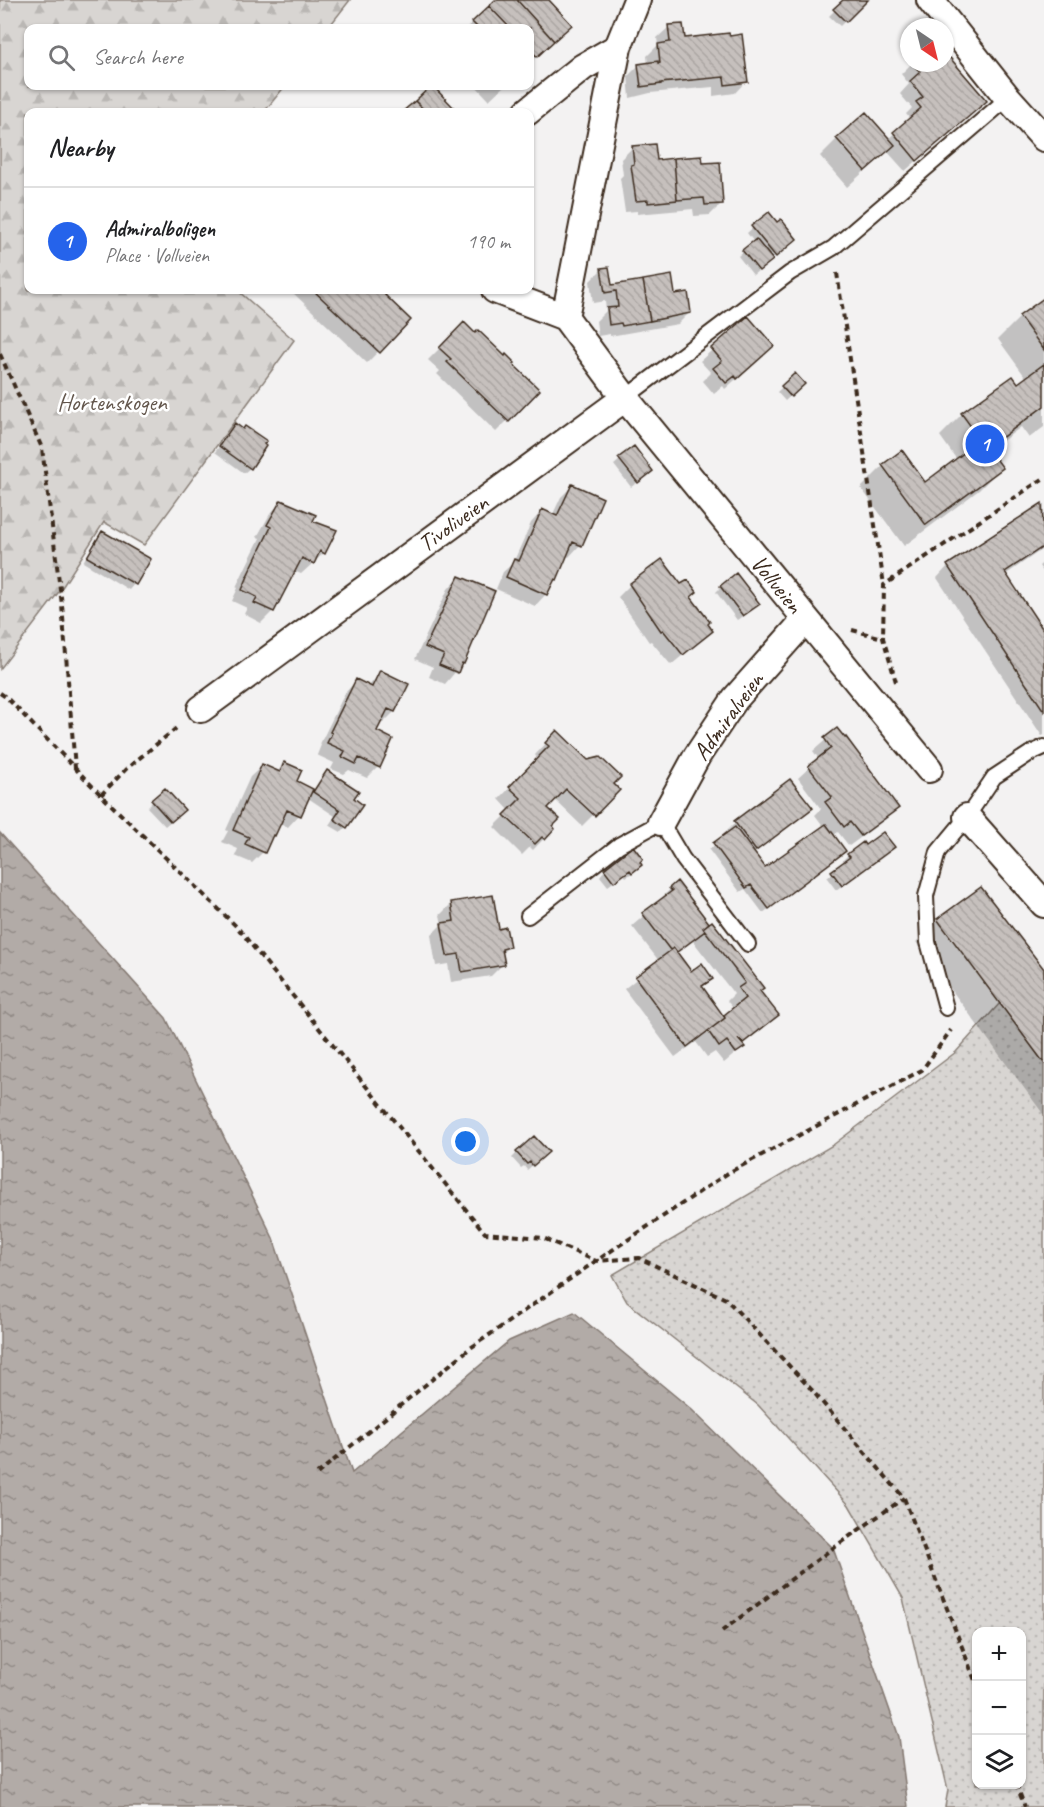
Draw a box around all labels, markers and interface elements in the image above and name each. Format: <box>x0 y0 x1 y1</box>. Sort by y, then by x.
north arrow <box>900 18 954 72</box>
search box <box>24 24 534 90</box>
icon: search <box>45 41 78 74</box>
text: Search here <box>93 43 183 71</box>
text: Nearby <box>48 131 113 164</box>
text: Admiralboligen <box>105 215 215 243</box>
text: 1 <box>63 229 72 254</box>
text: 190 m <box>467 229 510 254</box>
text: Place · Vollveien <box>105 243 209 268</box>
park label: Hortenskogen <box>57 387 168 417</box>
pin: 1 <box>966 422 1004 466</box>
street label: Tivoliveien <box>412 487 495 559</box>
street label: Vollveien <box>744 549 810 620</box>
street label: Admiralveien <box>686 665 771 766</box>
your location <box>451 1127 480 1156</box>
map controls <box>972 1627 1026 1789</box>
button: + <box>972 1627 1026 1681</box>
button: − <box>972 1681 1026 1735</box>
button: layers <box>972 1735 1026 1789</box>

